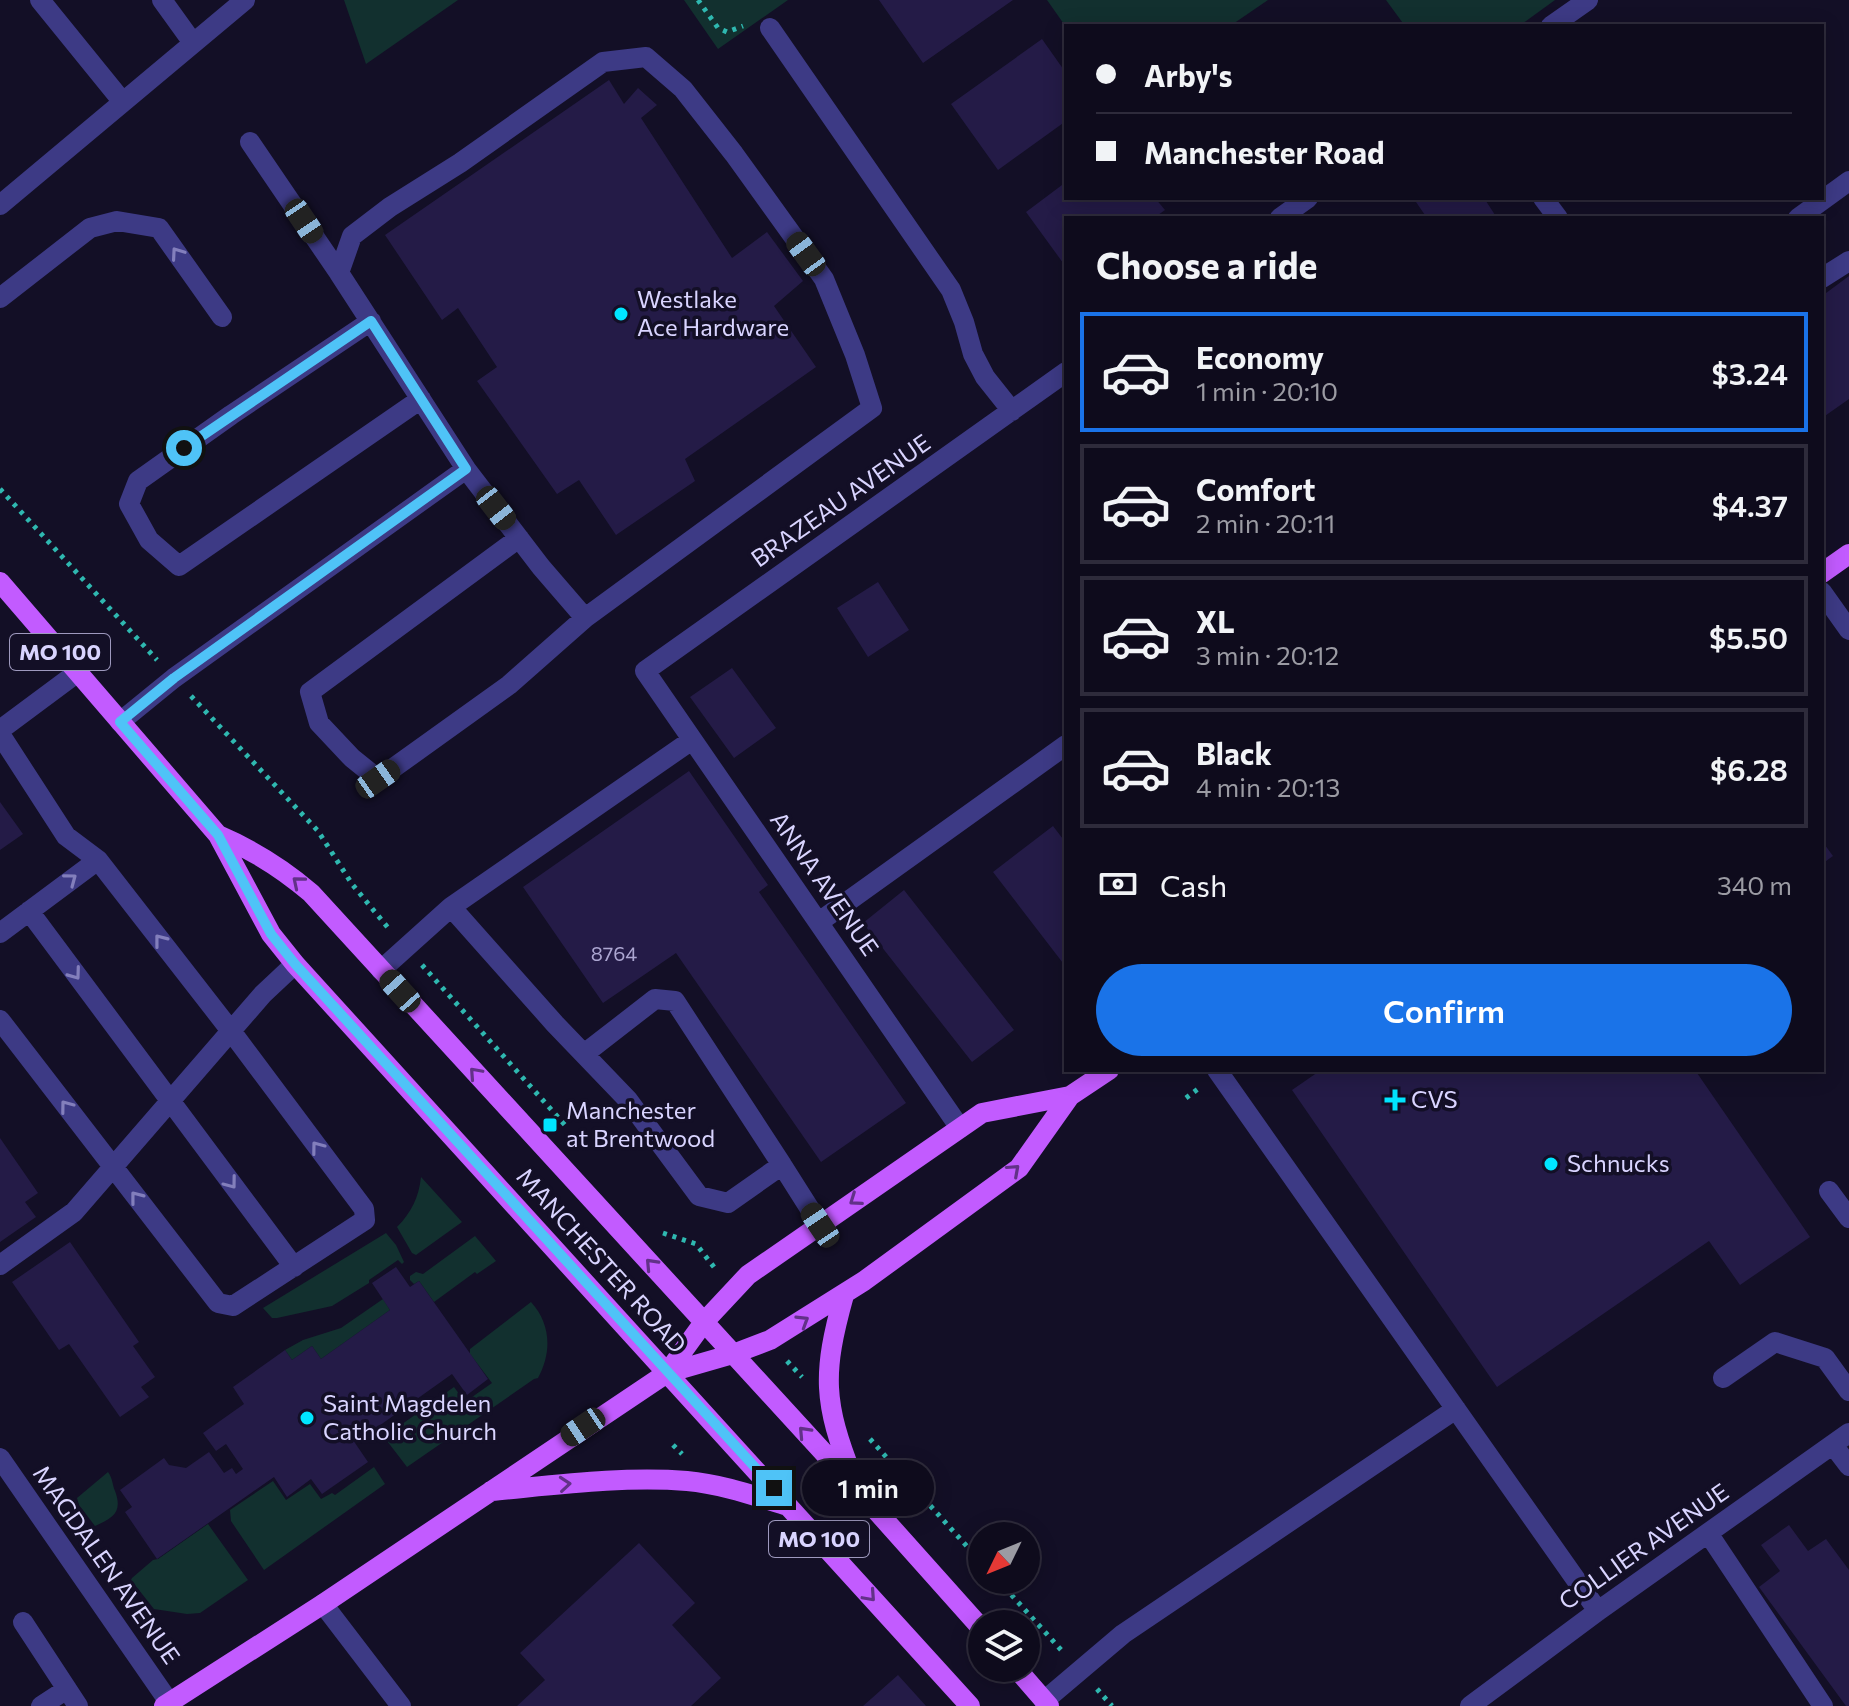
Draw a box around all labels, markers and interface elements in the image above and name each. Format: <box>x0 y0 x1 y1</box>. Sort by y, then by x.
text: Arby's <box>1144 56 1232 93</box>
text: Manchester Road <box>1144 133 1385 170</box>
car <box>281 194 327 248</box>
car <box>782 228 830 280</box>
text: Choose a ride <box>1096 242 1317 286</box>
one-way arrow <box>172 247 187 262</box>
place label: Westlake Ace Hardware <box>637 284 789 341</box>
marker: Westlake Ace Hardware <box>612 305 630 323</box>
icon: car <box>1100 336 1172 408</box>
text: Economy <box>1196 338 1324 375</box>
text: $3.24 <box>1712 354 1788 391</box>
text: 1 min · 20:10 <box>1196 375 1338 406</box>
street label: BRAZEAU AVENUE <box>745 427 935 572</box>
route start <box>166 430 202 466</box>
icon: car <box>1100 468 1172 540</box>
text: Comfort <box>1196 470 1315 507</box>
car <box>472 482 520 534</box>
text: $4.37 <box>1712 486 1788 523</box>
text: 2 min · 20:11 <box>1196 507 1335 538</box>
icon: car <box>1100 600 1172 672</box>
text: XL <box>1196 602 1235 639</box>
text: $5.50 <box>1709 618 1788 655</box>
road number: MO 100 <box>10 634 110 670</box>
text: 3 min · 20:12 <box>1196 639 1339 670</box>
icon: car <box>1100 732 1172 804</box>
text: Black <box>1196 734 1272 771</box>
text: $6.28 <box>1710 750 1788 787</box>
car <box>351 755 405 803</box>
text: 4 min · 20:13 <box>1196 771 1340 802</box>
street label: ANNA AVENUE <box>765 805 886 961</box>
icon: cash <box>1096 862 1140 906</box>
text: Cash <box>1160 866 1227 903</box>
text: 340 m <box>1717 869 1792 900</box>
one-way arrow <box>63 875 77 889</box>
one-way arrow <box>293 877 308 892</box>
one-way arrow <box>155 934 169 949</box>
house number: 8764 <box>591 941 637 965</box>
button: Confirm <box>1096 964 1792 1056</box>
one-way arrow <box>66 965 80 980</box>
car <box>375 965 425 1017</box>
one-way arrow <box>469 1068 484 1082</box>
place label: CVS <box>1411 1084 1458 1113</box>
marker: CVS <box>1386 1091 1404 1109</box>
place label: Manchester at Brentwood <box>566 1095 715 1152</box>
one-way arrow <box>61 1100 75 1115</box>
marker: Manchester at Brentwood <box>541 1116 559 1134</box>
one-way arrow <box>312 1141 327 1156</box>
place label: Schnucks <box>1567 1148 1670 1177</box>
marker: Schnucks <box>1542 1155 1560 1173</box>
street label: MANCHESTER ROAD <box>511 1161 693 1359</box>
one-way arrow <box>1005 1165 1019 1179</box>
one-way arrow <box>221 1174 235 1188</box>
one-way arrow <box>850 1190 864 1205</box>
one-way arrow <box>131 1191 145 1206</box>
car <box>797 1198 843 1252</box>
one-way arrow <box>646 1259 660 1274</box>
one-way arrow <box>794 1315 809 1330</box>
place label: Saint Magdelen Catholic Church <box>323 1388 497 1445</box>
car <box>556 1404 610 1450</box>
marker: Saint Magdelen Catholic Church <box>298 1409 316 1427</box>
one-way arrow <box>800 1426 814 1441</box>
street label: MAGDALEN AVENUE <box>28 1459 187 1669</box>
callout: 1 min <box>802 1460 934 1516</box>
route end <box>756 1470 792 1506</box>
text: 1 min <box>837 1472 899 1503</box>
one-way arrow <box>559 1476 572 1493</box>
street label: COLLIER AVENUE <box>1553 1476 1734 1615</box>
road number: MO 100 <box>769 1521 869 1557</box>
north arrow <box>968 1522 1040 1594</box>
map controls <box>968 1522 1040 1682</box>
one-way arrow <box>860 1587 875 1602</box>
button: layers <box>968 1610 1040 1682</box>

